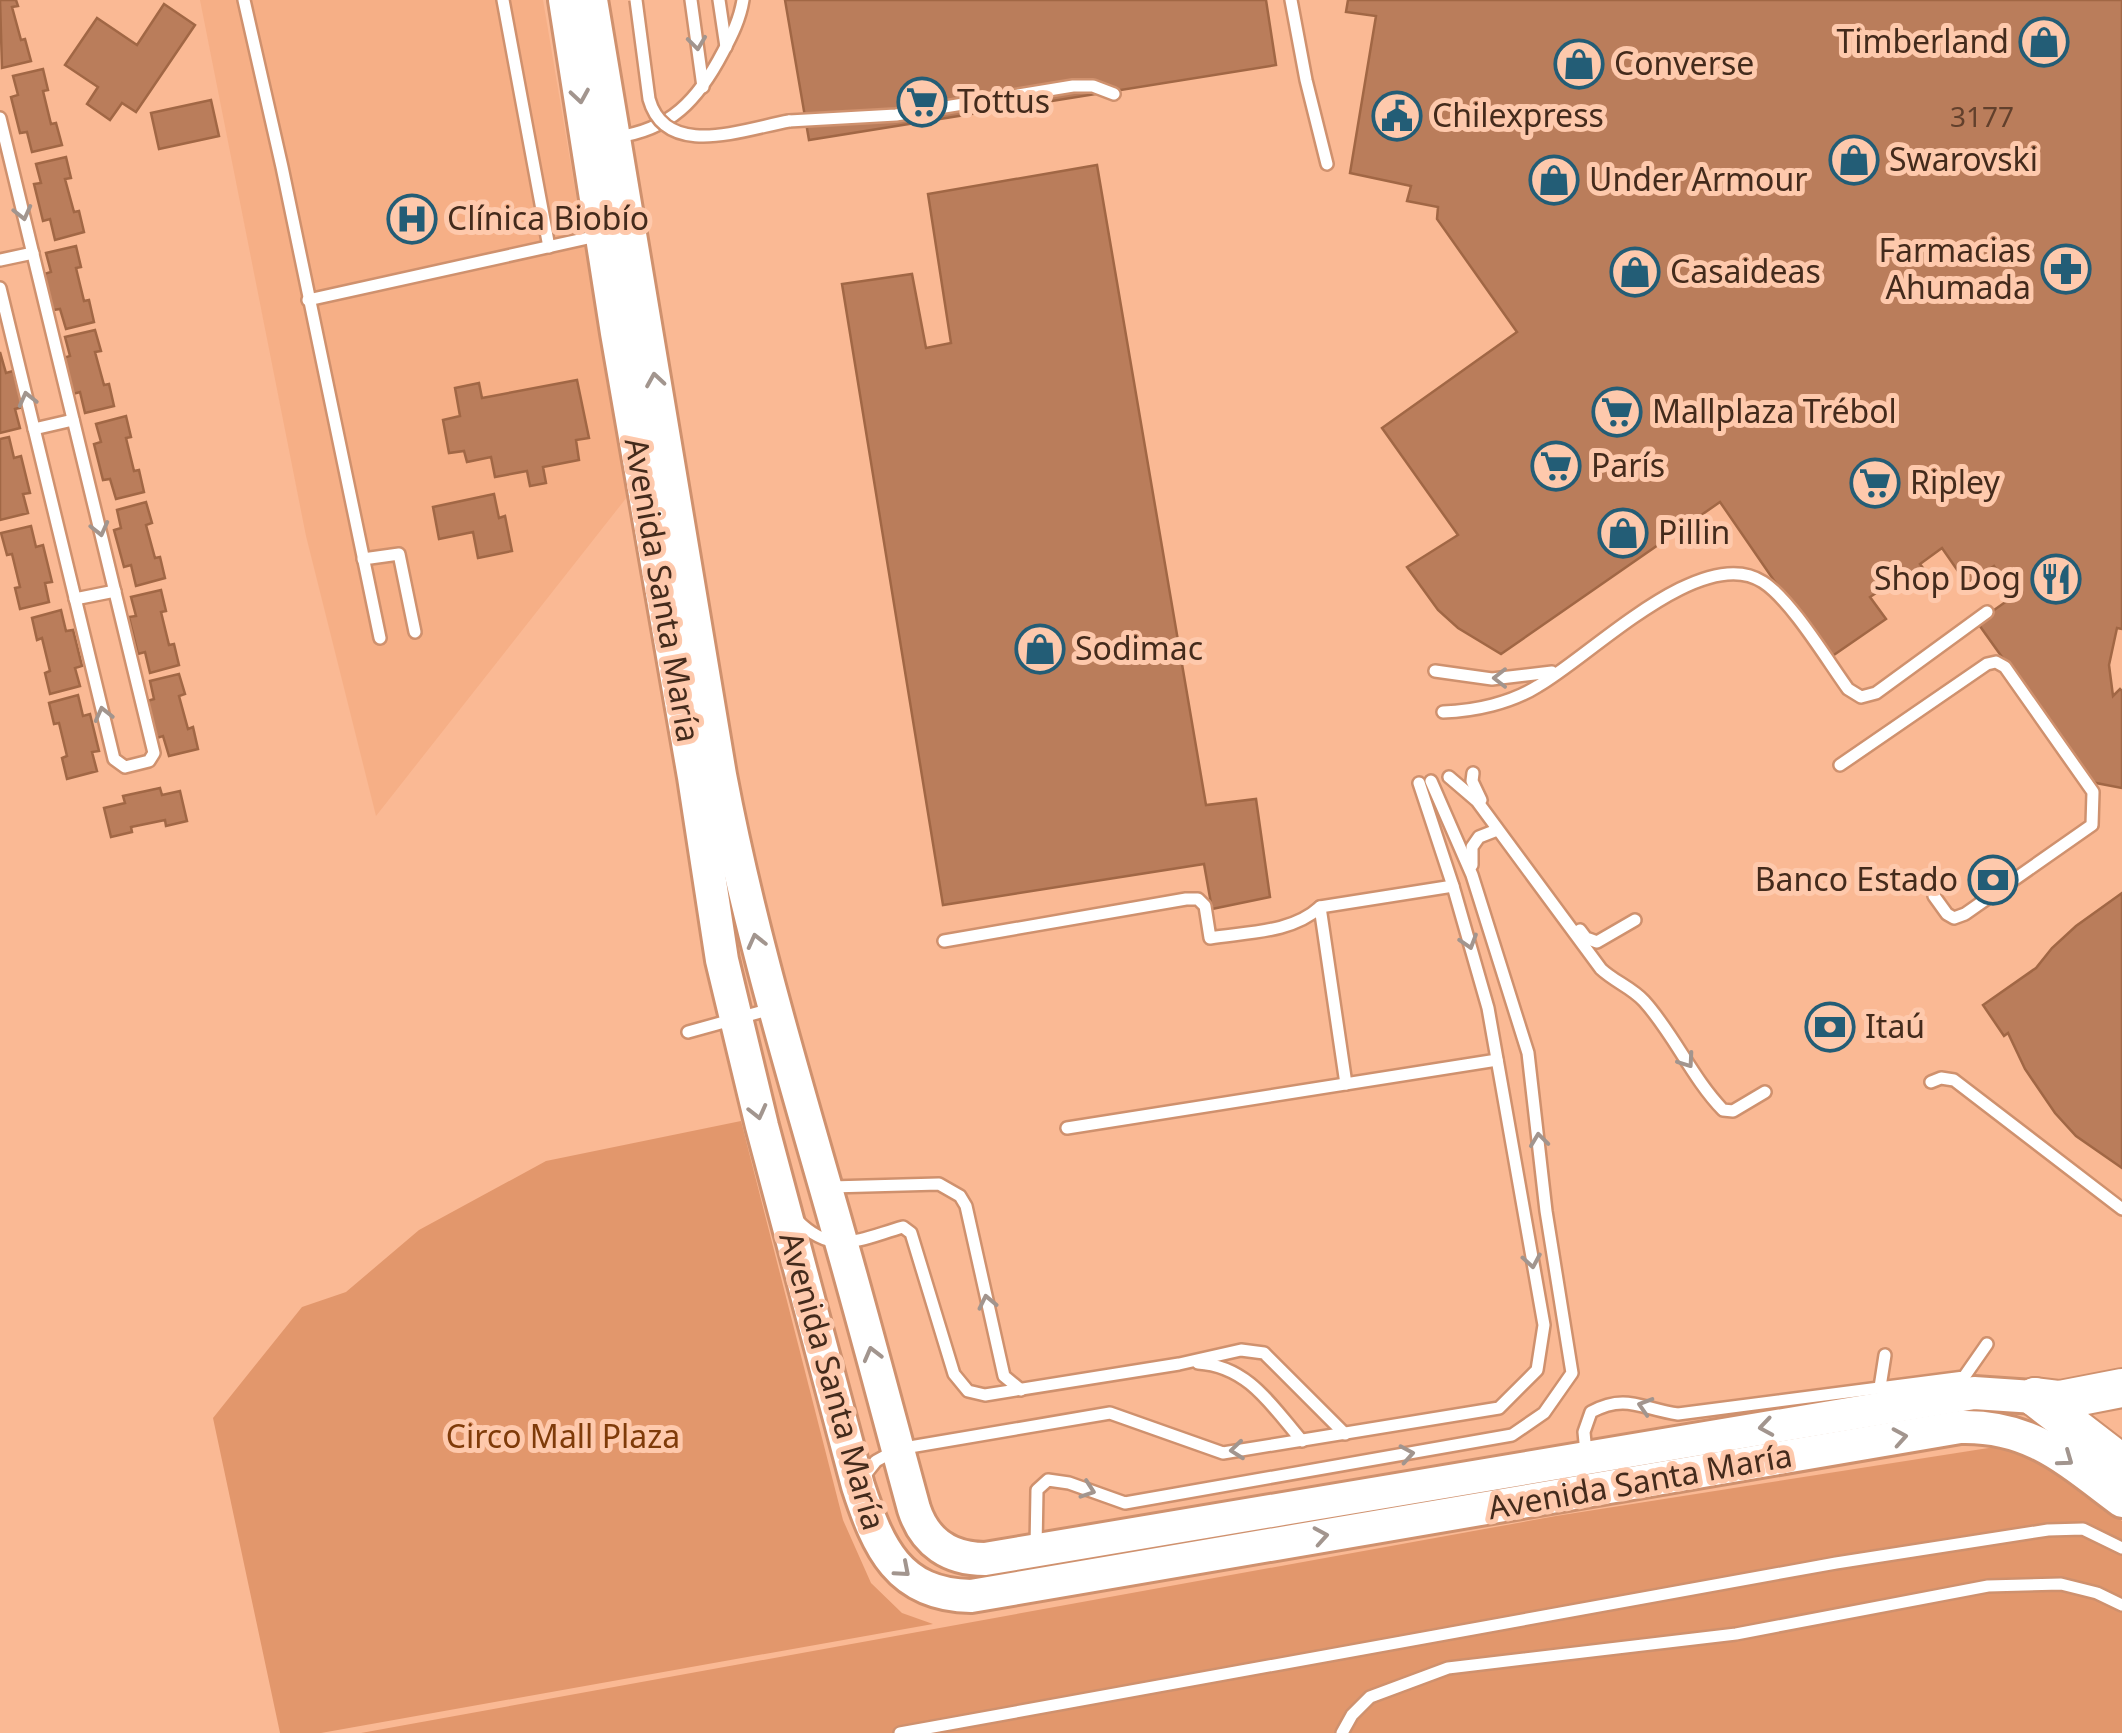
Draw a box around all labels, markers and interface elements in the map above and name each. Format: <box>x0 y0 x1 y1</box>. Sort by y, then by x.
shop icon: Timberland <box>2018 16 2070 68</box>
place label: Timberland <box>1836 19 2009 62</box>
one-way arrow <box>686 36 707 52</box>
shop icon: Converse <box>1553 38 1605 90</box>
place label: Converse <box>1614 41 1754 84</box>
supermarket icon: Tottus <box>896 76 948 128</box>
place label: Tottus <box>957 79 1050 122</box>
one-way arrow <box>568 88 589 105</box>
public building icon: Chilexpress <box>1371 90 1423 142</box>
place label: Chilexpress <box>1432 93 1604 136</box>
house number: 3177 <box>1950 97 2014 135</box>
shop icon: Swarovski <box>1828 134 1880 186</box>
place label: Swarovski <box>1889 137 2038 180</box>
shop icon: Under Armour <box>1528 154 1580 206</box>
place label: Under Armour <box>1589 157 1807 200</box>
hospital icon: Clínica Biobío <box>386 193 438 245</box>
place label: Clínica Biobío <box>447 196 649 239</box>
one-way arrow <box>11 204 32 221</box>
place label: Farmacias Ahumada <box>1878 228 2031 308</box>
pharmacy icon: Farmacias Ahumada <box>2040 243 2092 295</box>
shop icon: Casaideas <box>1609 246 1661 298</box>
place label: Casaideas <box>1670 249 1821 292</box>
one-way arrow <box>645 371 666 388</box>
supermarket icon: Mallplaza Trébol <box>1591 386 1643 438</box>
place label: Mallplaza Trébol <box>1652 389 1897 432</box>
one-way arrow <box>18 391 39 408</box>
street label: Avenida Santa María <box>616 434 711 745</box>
supermarket icon: París <box>1530 440 1582 492</box>
place label: París <box>1591 443 1665 486</box>
supermarket icon: Ripley <box>1849 457 1901 509</box>
place label: Ripley <box>1910 460 2001 503</box>
shop icon: Pillin <box>1597 507 1649 559</box>
place label: Pillin <box>1658 510 1730 553</box>
one-way arrow <box>88 520 109 537</box>
restaurant icon: Shop Dog <box>2030 553 2082 605</box>
place label: Shop Dog <box>1874 556 2021 599</box>
shop icon: Sodimac <box>1014 623 1066 675</box>
place label: Sodimac <box>1075 626 1203 669</box>
one-way arrow <box>1492 667 1508 689</box>
one-way arrow <box>94 706 115 723</box>
bank icon: Banco Estado <box>1967 854 2019 906</box>
place label: Banco Estado <box>1755 857 1958 900</box>
one-way arrow <box>746 933 767 950</box>
one-way arrow <box>1458 933 1478 950</box>
bank icon: Itaú <box>1804 1001 1856 1053</box>
place label: Itaú <box>1865 1004 1925 1047</box>
one-way arrow <box>1675 1049 1693 1068</box>
one-way arrow <box>746 1103 767 1120</box>
one-way arrow <box>1529 1132 1550 1148</box>
street label: Avenida Santa María <box>770 1226 897 1535</box>
one-way arrow <box>1521 1253 1542 1269</box>
one-way arrow <box>978 1294 999 1311</box>
one-way arrow <box>863 1347 884 1364</box>
one-way arrow <box>1638 1397 1655 1418</box>
park label: Circo Mall Plaza <box>446 1414 680 1457</box>
one-way arrow <box>1758 1416 1774 1437</box>
one-way arrow <box>1892 1427 1908 1448</box>
street label: Avenida Santa María <box>1484 1433 1795 1528</box>
one-way arrow <box>1229 1439 1245 1460</box>
one-way arrow <box>1398 1444 1415 1465</box>
one-way arrow <box>2055 1448 2073 1465</box>
one-way arrow <box>1079 1478 1096 1498</box>
one-way arrow <box>1313 1526 1329 1547</box>
one-way arrow <box>891 1559 910 1577</box>

